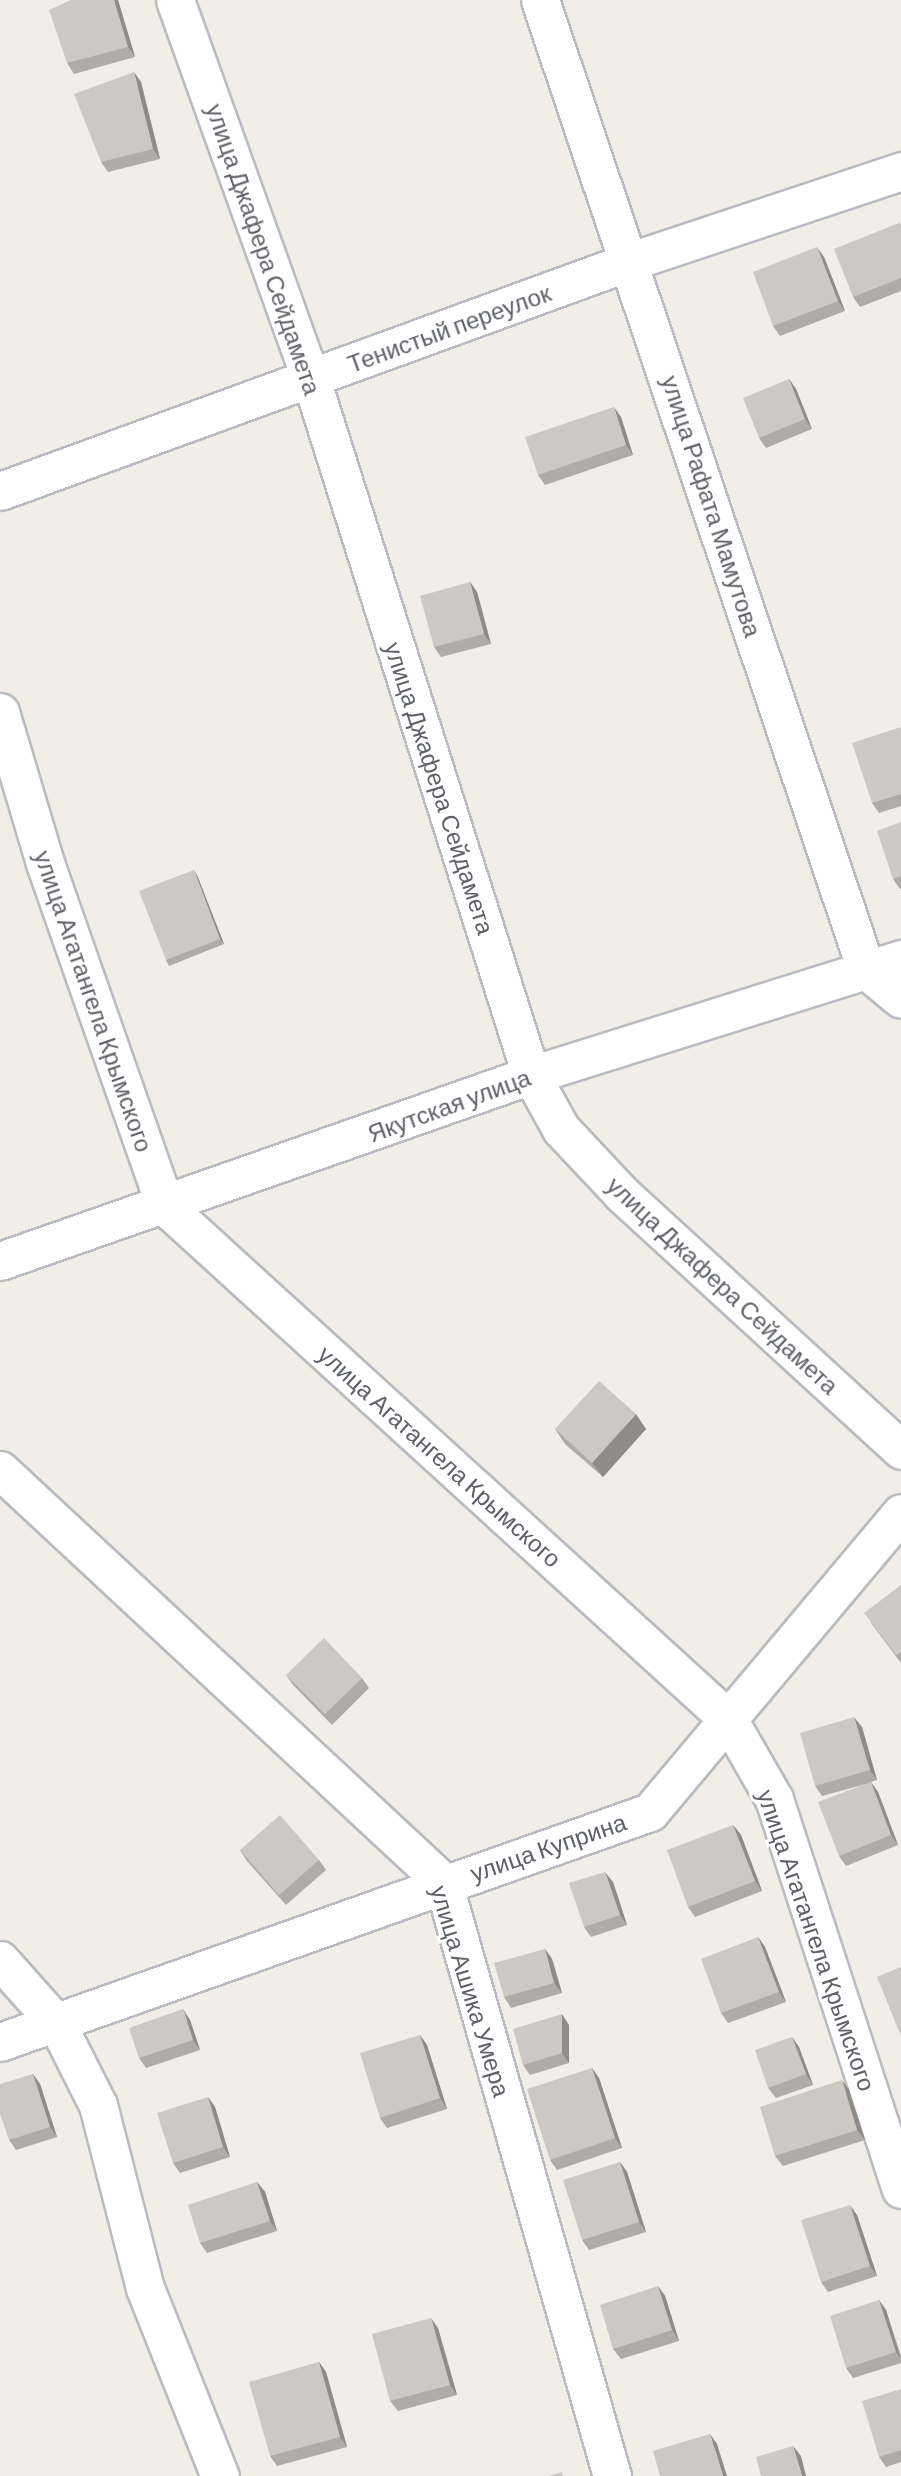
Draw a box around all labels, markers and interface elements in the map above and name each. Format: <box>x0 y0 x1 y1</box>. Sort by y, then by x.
street label: улица Джафера Сейдамета <box>201 100 327 398</box>
street label: Тенистый переулок <box>343 278 555 378</box>
street label: улица Рафата Мамутова <box>656 372 768 640</box>
street label: улица Джафера Сейдамета <box>379 638 501 938</box>
street label: улица Агатангела Крымского <box>29 847 159 1155</box>
street label: Якутская улица <box>364 1062 534 1148</box>
street label: улица Джафера Сейдамета <box>601 1170 845 1400</box>
street label: улица Агатангела Крымского <box>313 1339 567 1573</box>
street label: улица Агатангела Крымского <box>752 1786 882 2094</box>
street label: улица Куприна <box>466 1807 630 1887</box>
street label: улица Ашика Умера <box>425 1882 517 2100</box>

